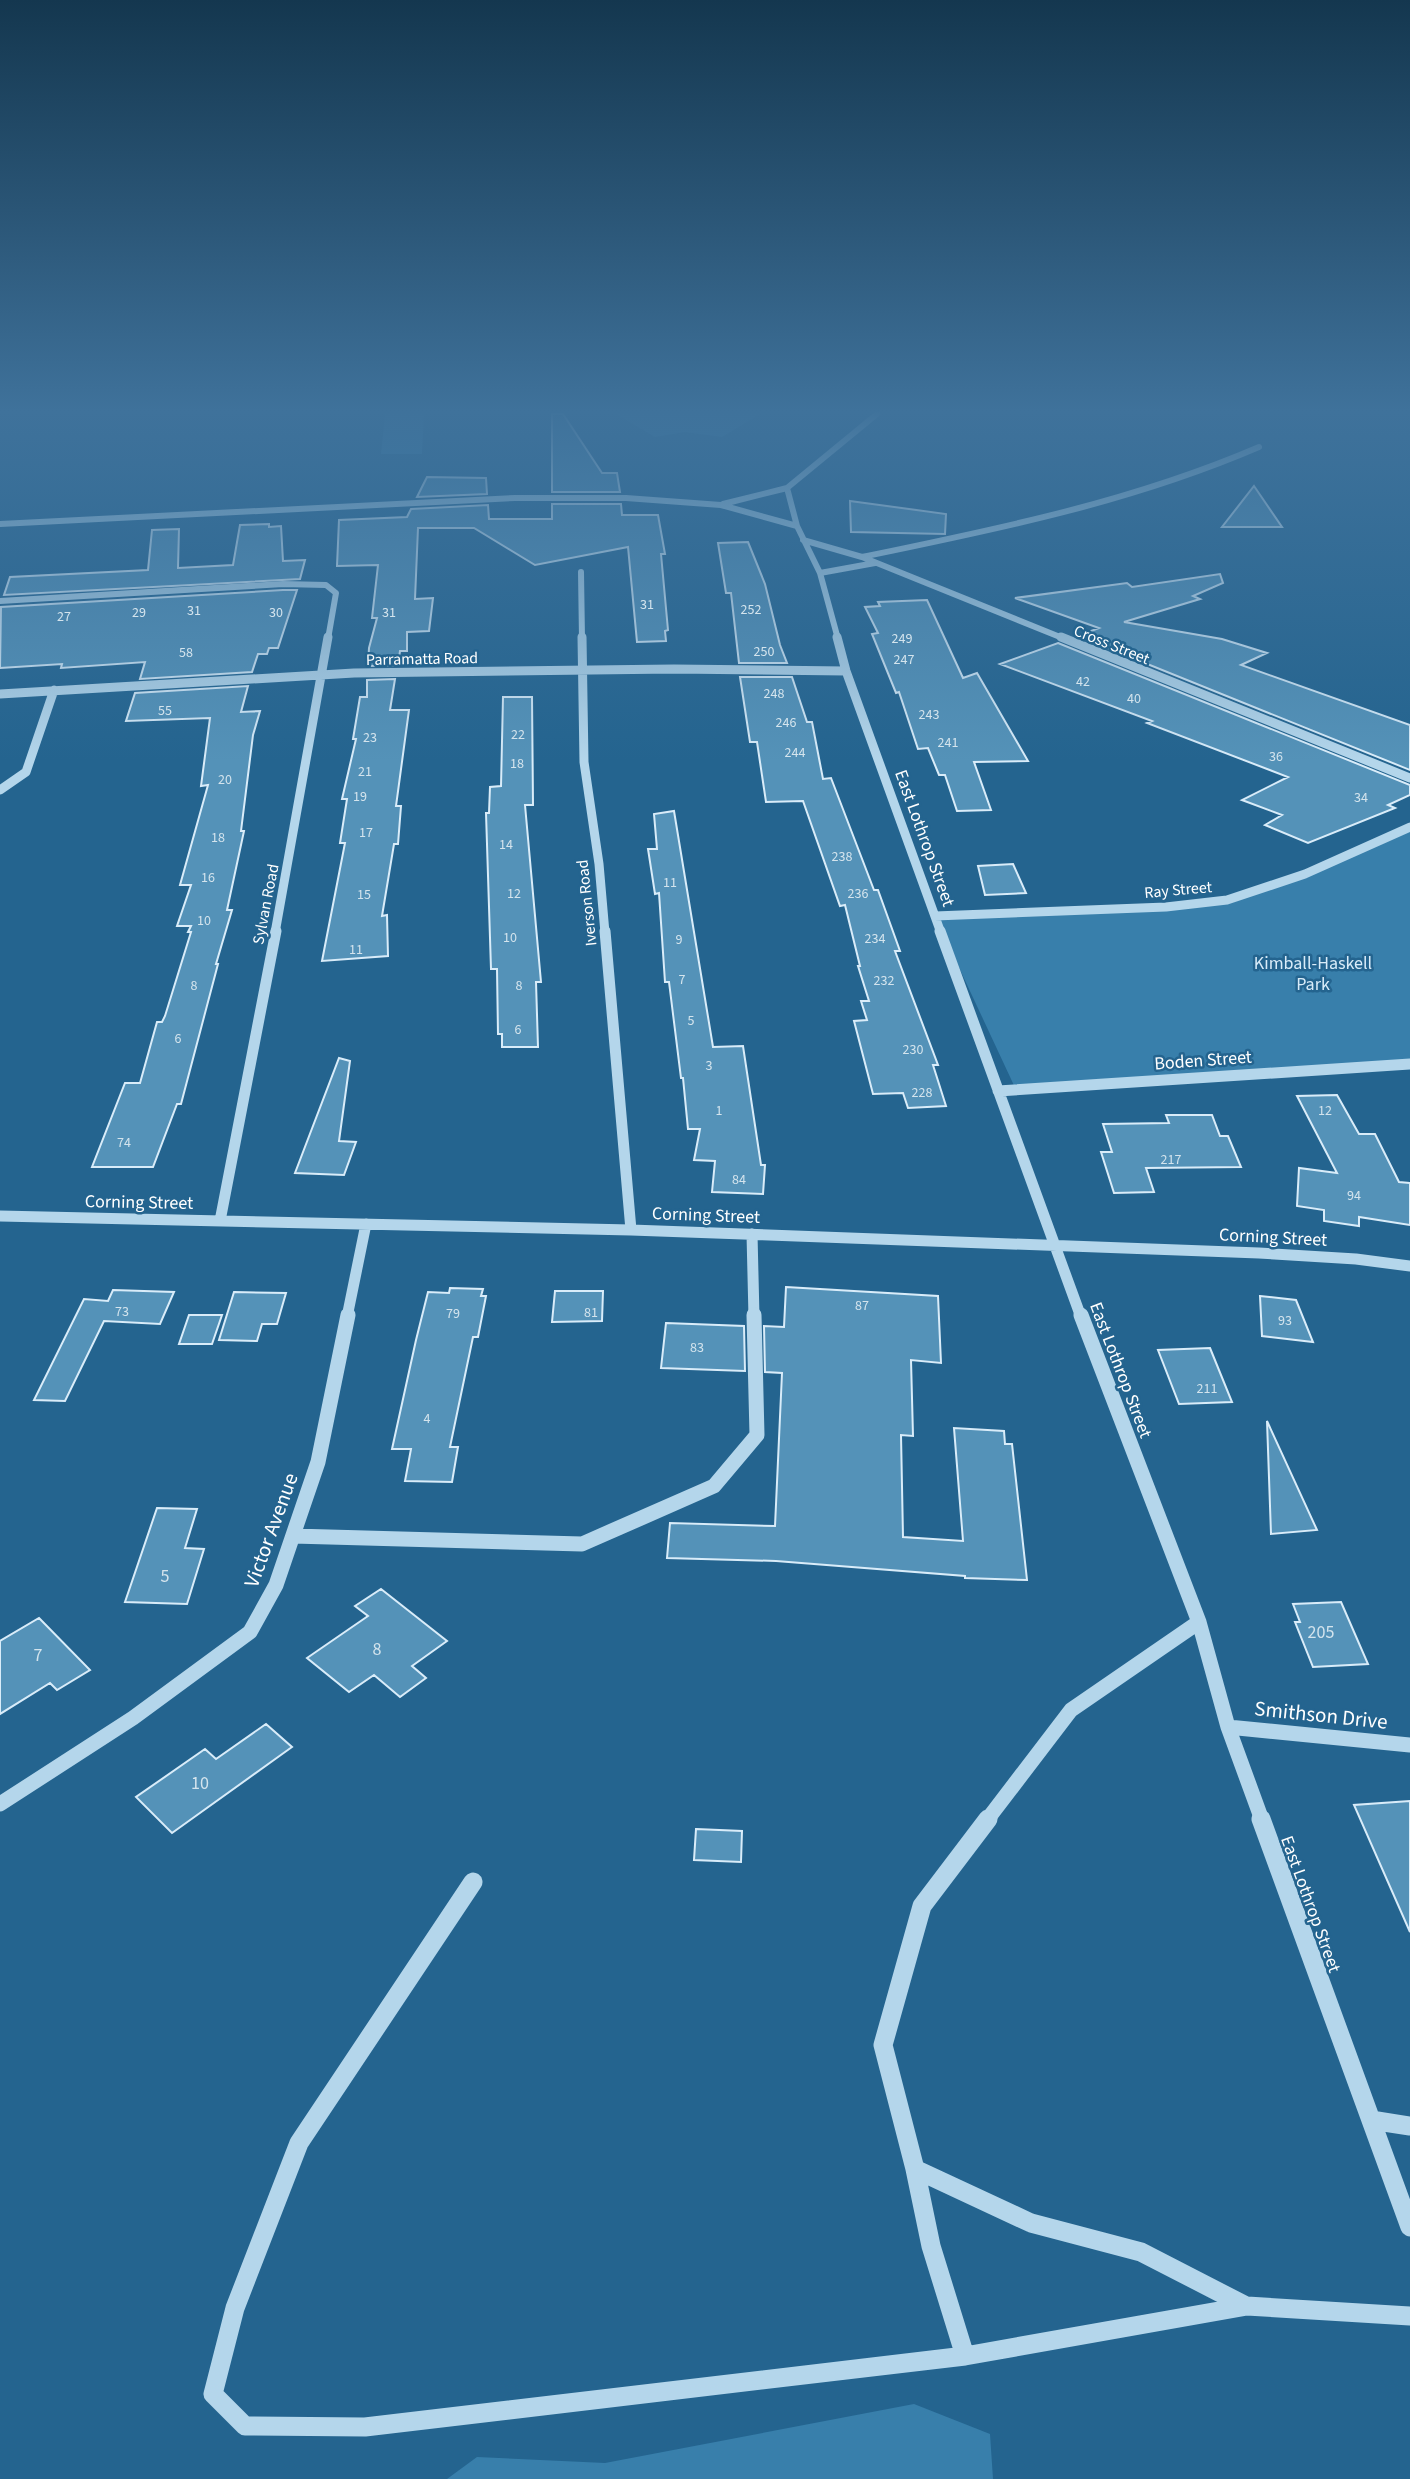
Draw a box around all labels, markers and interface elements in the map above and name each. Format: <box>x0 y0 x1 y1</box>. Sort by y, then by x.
house number: 31 <box>640 595 654 615</box>
house number: 252 <box>741 600 761 620</box>
house number: 31 <box>187 601 201 621</box>
house number: 29 <box>132 603 146 623</box>
house number: 30 <box>269 603 283 623</box>
house number: 31 <box>382 603 396 623</box>
house number: 27 <box>57 607 71 627</box>
street label: Cross Street <box>1070 620 1153 670</box>
house number: 249 <box>892 629 912 649</box>
house number: 250 <box>754 642 774 662</box>
house number: 58 <box>179 643 193 663</box>
street label: Parramatta Road <box>366 647 478 671</box>
house number: 247 <box>894 650 914 670</box>
house number: 42 <box>1076 672 1090 692</box>
house number: 248 <box>764 684 784 704</box>
house number: 40 <box>1127 689 1141 709</box>
house number: 55 <box>158 701 172 721</box>
house number: 243 <box>919 705 939 725</box>
house number: 246 <box>776 713 796 733</box>
house number: 22 <box>511 725 525 745</box>
house number: 23 <box>363 728 377 748</box>
house number: 241 <box>938 733 958 753</box>
house number: 244 <box>785 743 805 763</box>
house number: 36 <box>1269 747 1283 767</box>
house number: 18 <box>510 754 524 774</box>
house number: 21 <box>358 762 372 782</box>
street label: East Lothrop Street <box>888 766 961 910</box>
house number: 20 <box>218 770 232 790</box>
house number: 19 <box>353 787 367 807</box>
house number: 34 <box>1354 788 1368 808</box>
house number: 17 <box>359 823 373 843</box>
house number: 18 <box>211 828 225 848</box>
house number: 14 <box>499 835 513 855</box>
house number: 238 <box>832 847 852 867</box>
street label: Iverson Road <box>572 859 602 947</box>
street label: Sylvan Road <box>247 862 285 946</box>
house number: 16 <box>201 868 215 888</box>
house number: 11 <box>663 873 677 893</box>
street label: Ray Street <box>1143 876 1213 904</box>
house number: 12 <box>507 884 521 904</box>
house number: 236 <box>848 884 868 904</box>
house number: 15 <box>357 885 371 905</box>
house number: 10 <box>197 911 211 931</box>
house number: 10 <box>503 928 517 948</box>
house number: 234 <box>865 929 885 949</box>
house number: 9 <box>676 930 683 950</box>
house number: 11 <box>349 940 363 960</box>
park label: Kimball-Haskell Park <box>1254 951 1372 997</box>
house number: 7 <box>679 970 686 990</box>
house number: 232 <box>874 971 894 991</box>
house number: 8 <box>191 976 198 996</box>
house number: 8 <box>516 976 523 996</box>
house number: 5 <box>688 1011 695 1031</box>
house number: 6 <box>515 1020 522 1040</box>
house number: 6 <box>175 1029 182 1049</box>
house number: 230 <box>903 1040 923 1060</box>
street label: Boden Street <box>1153 1045 1253 1076</box>
house number: 3 <box>706 1056 713 1076</box>
house number: 228 <box>912 1083 932 1103</box>
house number: 1 <box>716 1101 723 1121</box>
house number: 12 <box>1318 1101 1332 1121</box>
house number: 74 <box>117 1133 131 1153</box>
house number: 217 <box>1161 1150 1181 1170</box>
house number: 84 <box>732 1170 746 1190</box>
house number: 94 <box>1347 1186 1361 1206</box>
street label: Corning Street <box>85 1189 193 1216</box>
street label: Corning Street <box>651 1201 760 1230</box>
street label: Corning Street <box>1218 1222 1328 1253</box>
house number: 87 <box>855 1296 869 1316</box>
street label: East Lothrop Street <box>1083 1299 1158 1442</box>
house number: 73 <box>115 1302 129 1322</box>
house number: 81 <box>584 1303 598 1323</box>
house number: 79 <box>446 1304 460 1324</box>
house number: 93 <box>1278 1311 1292 1331</box>
house number: 83 <box>690 1338 704 1358</box>
house number: 211 <box>1197 1379 1217 1399</box>
house number: 4 <box>424 1409 431 1429</box>
street label: Victor Avenue <box>236 1469 306 1591</box>
house number: 5 <box>161 1564 170 1589</box>
house number: 205 <box>1308 1620 1334 1645</box>
house number: 8 <box>373 1637 382 1662</box>
house number: 7 <box>34 1643 43 1668</box>
street label: Smithson Drive <box>1253 1693 1389 1737</box>
house number: 10 <box>191 1771 209 1796</box>
street label: East Lothrop Street <box>1274 1832 1347 1976</box>

